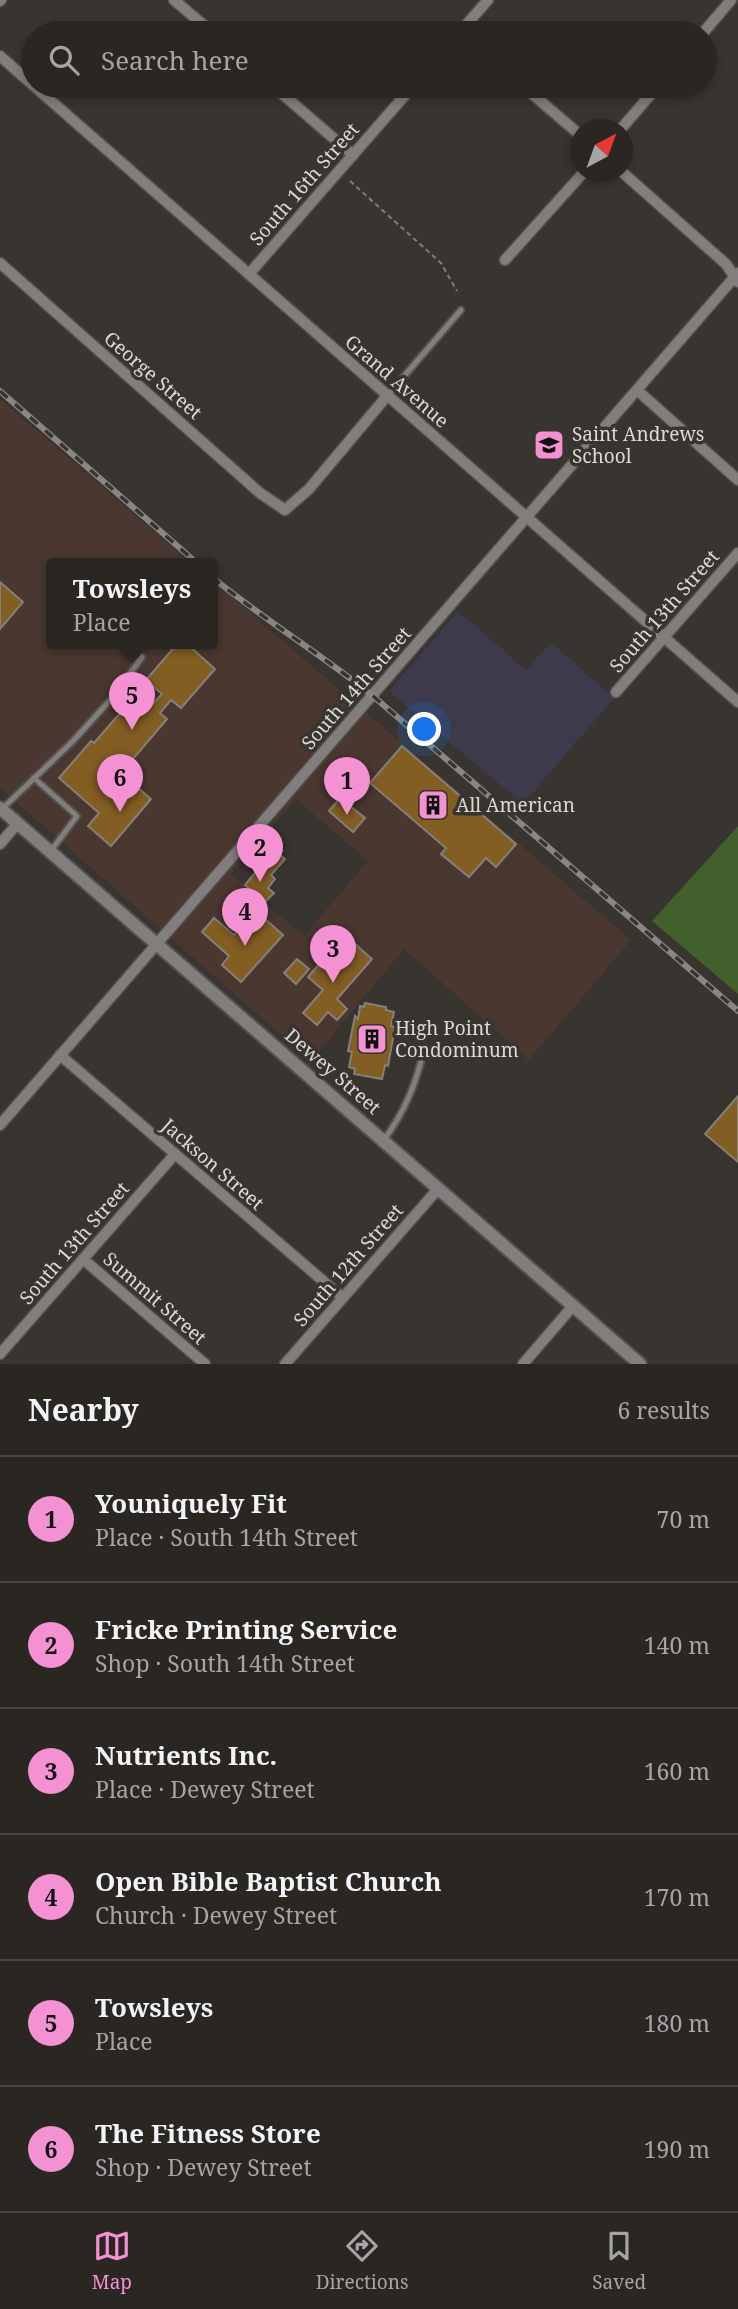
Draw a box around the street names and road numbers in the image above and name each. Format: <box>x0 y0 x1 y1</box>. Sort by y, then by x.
street label: South 16th Street <box>243 117 365 251</box>
street label: George Street <box>98 325 208 425</box>
street label: Grand Avenue <box>340 329 454 433</box>
street label: South 13th Street <box>603 544 725 678</box>
street label: South 14th Street <box>295 621 417 755</box>
street label: Dewey Street <box>279 1022 387 1120</box>
street label: Jackson Street <box>156 1112 270 1216</box>
street label: South 13th Street <box>13 1176 135 1310</box>
street label: South 12th Street <box>287 1198 409 1332</box>
street label: Summit Street <box>98 1246 212 1350</box>

